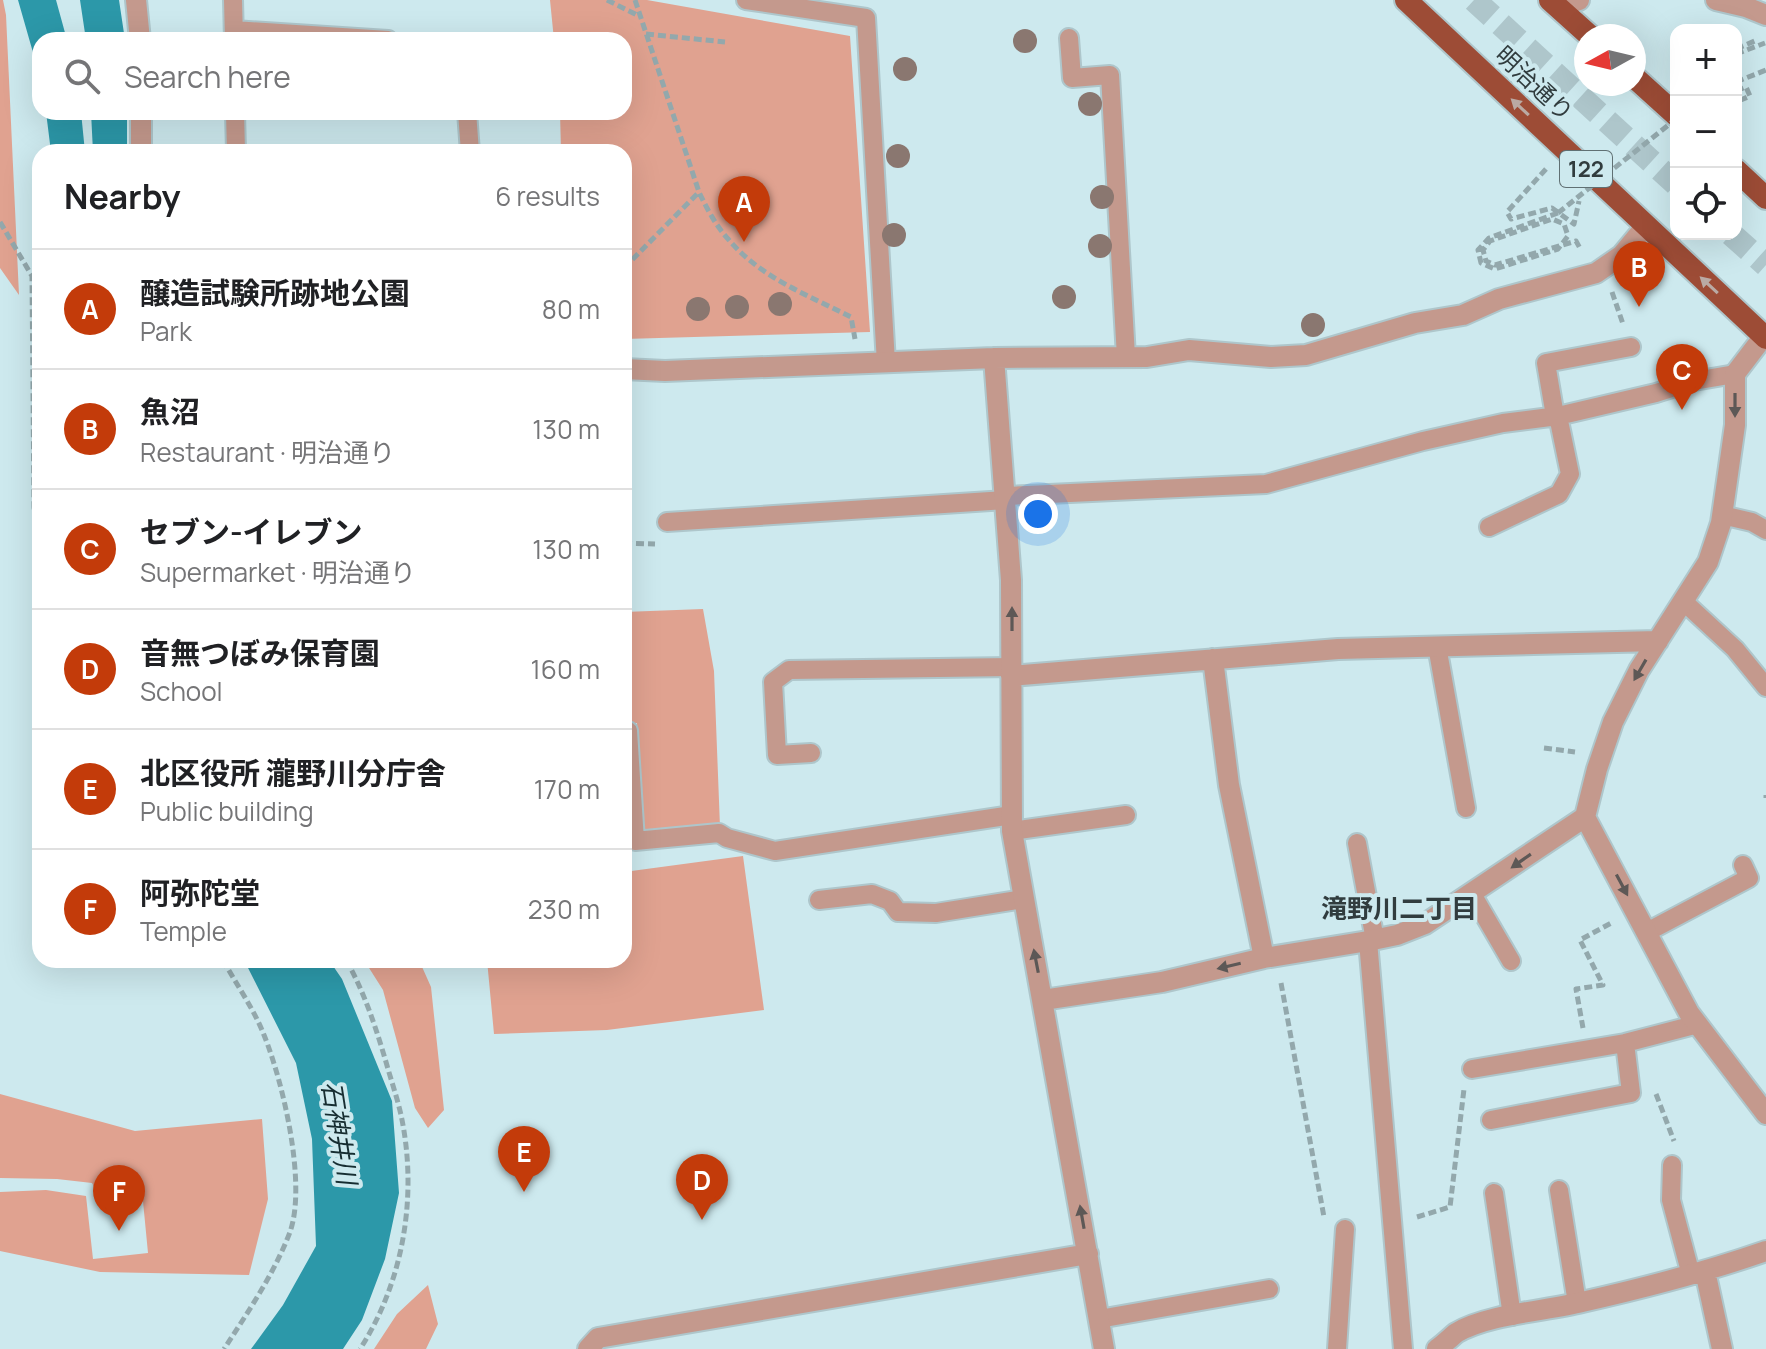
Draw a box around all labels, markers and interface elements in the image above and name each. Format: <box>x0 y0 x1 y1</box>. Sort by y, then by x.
north arrow <box>1574 24 1646 96</box>
map controls <box>1670 24 1742 240</box>
button: + <box>1670 24 1742 96</box>
search box <box>32 32 632 120</box>
street label: 明治通り <box>1489 38 1581 128</box>
icon: search <box>60 54 104 98</box>
text: Search here <box>124 56 291 97</box>
button: − <box>1670 96 1742 168</box>
one-way arrow <box>1510 98 1529 116</box>
road number: 122 <box>1560 151 1612 187</box>
button: locate <box>1670 168 1742 240</box>
text: Nearby <box>64 173 180 219</box>
pin: A <box>718 176 770 242</box>
text: 6 results <box>495 178 600 214</box>
pin: B <box>1613 241 1665 307</box>
text: 醸造試験所跡地公園 <box>140 272 410 313</box>
one-way arrow <box>1700 276 1719 295</box>
text: A <box>81 291 99 327</box>
text: 80 m <box>542 291 600 327</box>
text: Park <box>140 313 192 349</box>
pin: C <box>1656 344 1708 410</box>
text: 魚沼 <box>140 391 200 432</box>
one-way arrow <box>1729 393 1741 418</box>
text: B <box>82 411 98 447</box>
text: 130 m <box>532 411 600 447</box>
text: Restaurant · 明治通り <box>140 434 395 470</box>
your location <box>1018 494 1058 534</box>
text: セブン-イレブン <box>140 511 363 552</box>
text: C <box>80 531 100 567</box>
text: 130 m <box>532 531 600 567</box>
text: Supermarket · 明治通り <box>140 554 416 590</box>
one-way arrow <box>1005 606 1018 631</box>
text: 音無つぼみ保育園 <box>140 632 380 673</box>
text: D <box>81 651 99 687</box>
text: 160 m <box>531 651 600 687</box>
one-way arrow <box>1633 659 1647 681</box>
text: School <box>140 673 223 709</box>
text: 北区役所 瀧野川分庁舎 <box>140 752 446 793</box>
text: E <box>82 771 98 807</box>
text: 170 m <box>534 771 600 807</box>
text: Public building <box>140 793 314 829</box>
one-way arrow <box>1510 853 1531 868</box>
text: 阿弥陀堂 <box>140 872 260 913</box>
one-way arrow <box>1615 874 1629 897</box>
district label: 滝野川二丁目 <box>1321 890 1477 926</box>
text: F <box>83 891 97 927</box>
text: 230 m <box>528 891 600 927</box>
text: Temple <box>140 913 227 949</box>
one-way arrow <box>1029 948 1041 973</box>
one-way arrow <box>1216 960 1241 973</box>
water label: 石神井川 <box>314 1079 366 1190</box>
pin: E <box>498 1126 550 1192</box>
pin: D <box>676 1154 728 1220</box>
pin: F <box>93 1165 145 1231</box>
one-way arrow <box>1075 1204 1087 1229</box>

